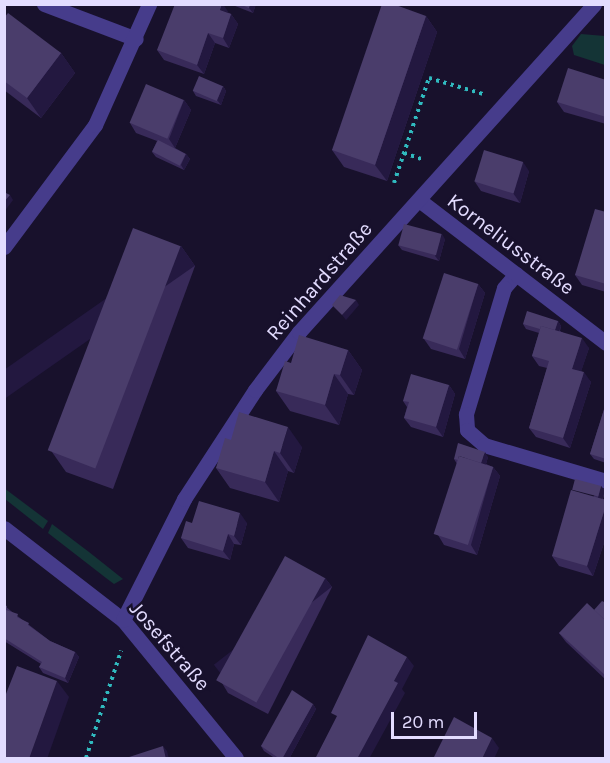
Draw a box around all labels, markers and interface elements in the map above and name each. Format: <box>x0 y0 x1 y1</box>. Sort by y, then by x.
street label: Korneliusstraße <box>442 188 580 300</box>
street label: Reinhardstraße <box>261 217 377 345</box>
street label: Josefstraße <box>124 596 216 696</box>
scale bar <box>394 700 480 738</box>
text: 20 m <box>402 711 444 733</box>

